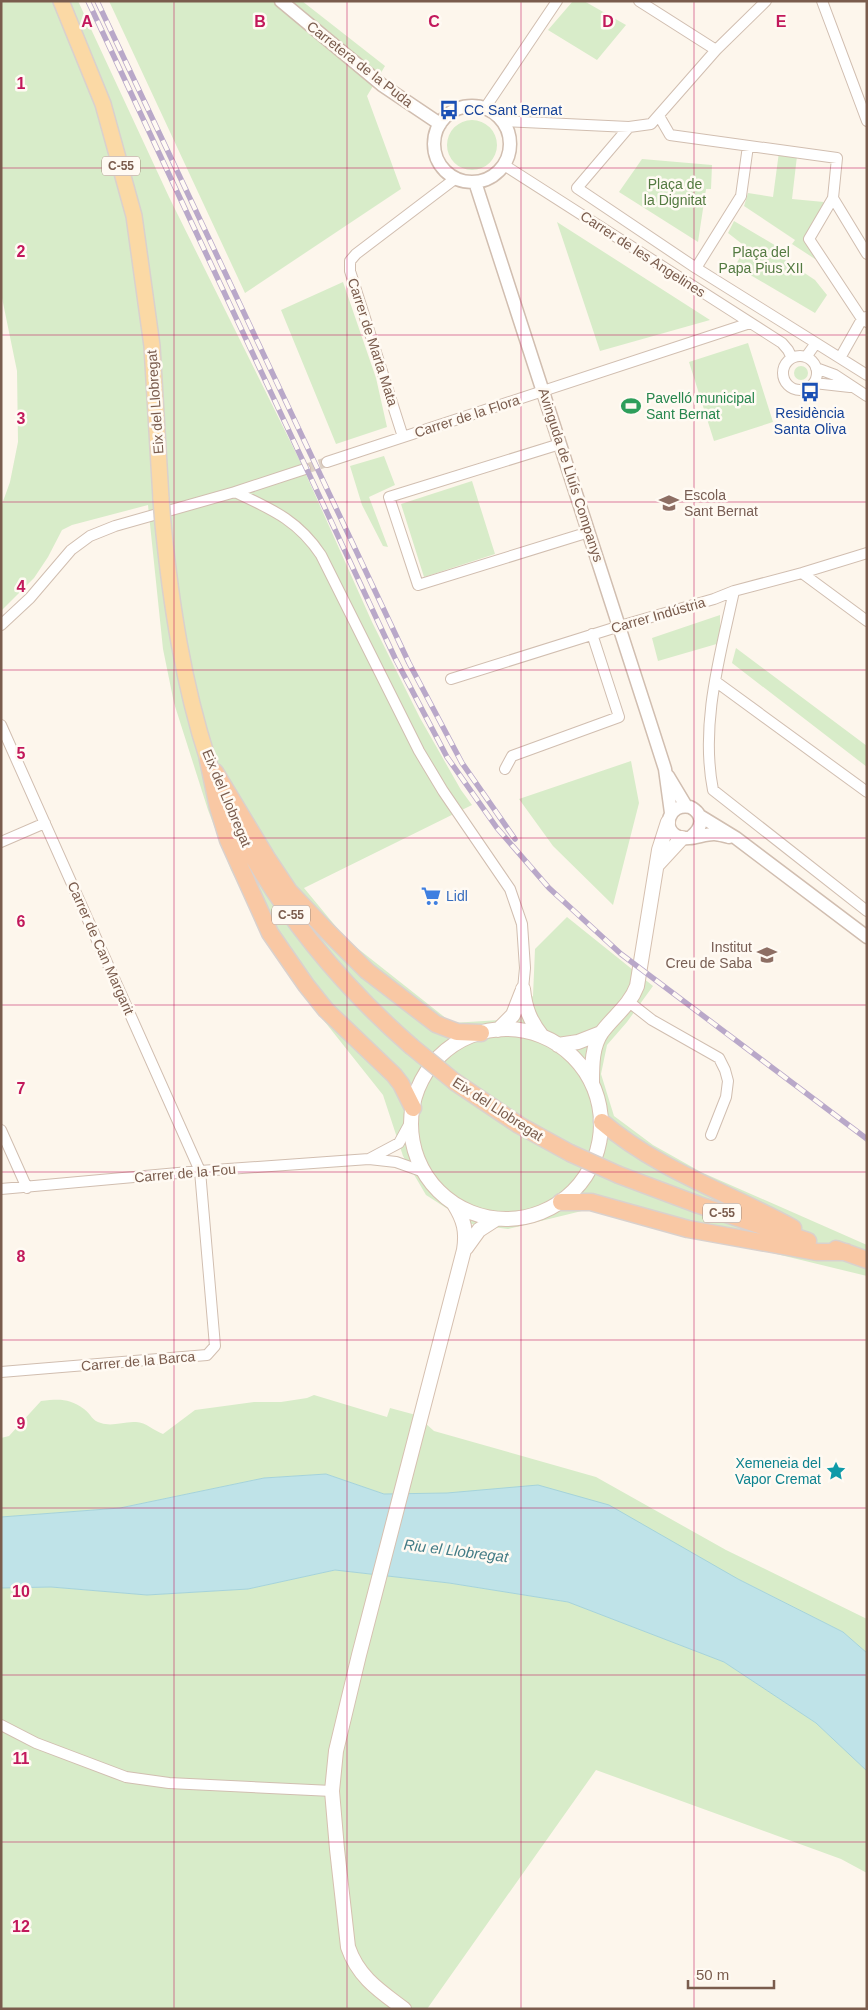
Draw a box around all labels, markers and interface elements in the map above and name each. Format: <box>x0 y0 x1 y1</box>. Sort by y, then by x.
text: A <box>81 13 93 30</box>
text: B <box>254 13 266 30</box>
text: C <box>428 13 440 30</box>
text: D <box>602 13 614 30</box>
text: E <box>776 13 787 30</box>
street label: Carretera de la Puda <box>304 18 416 110</box>
text: 1 <box>17 75 26 92</box>
bus stop icon: CC Sant Bernat <box>438 99 460 121</box>
place label: CC Sant Bernat <box>464 102 562 118</box>
road number: C-55 <box>102 157 140 176</box>
park label: Plaça de la Dignitat <box>644 176 706 208</box>
street label: Carrer de les Angelines <box>578 208 708 300</box>
text: 2 <box>17 243 26 260</box>
park label: Plaça del Papa Pius XII <box>719 244 803 276</box>
street label: Carrer de Marta Mata <box>345 276 401 408</box>
street label: Eix del Llobregat <box>143 349 167 455</box>
bus stop icon: Residència Santa Oliva <box>799 381 821 403</box>
street label: Avinguda de Lluís Companys <box>535 386 607 564</box>
place label: Pavelló municipal Sant Bernat <box>646 390 755 422</box>
street label: Carrer de la Flora <box>412 391 522 441</box>
sports icon: Pavelló municipal Sant Bernat <box>620 395 642 417</box>
place label: Residència Santa Oliva <box>774 405 846 437</box>
text: 3 <box>17 410 26 427</box>
place label: Escola Sant Bernat <box>684 487 758 519</box>
school or university icon: Escola Sant Bernat <box>658 492 680 514</box>
text: 4 <box>17 578 26 595</box>
street label: Carrer Indústria <box>609 594 707 636</box>
text: 5 <box>17 745 26 762</box>
street label: Eix del Llobregat <box>199 747 255 849</box>
street label: Carrer de Can Margarit <box>64 879 138 1017</box>
supermarket icon: Lidl <box>420 885 442 907</box>
place label: Lidl <box>446 888 468 904</box>
road number: C-55 <box>272 906 310 924</box>
text: 6 <box>17 913 26 930</box>
place label: Institut Creu de Saba <box>666 939 752 971</box>
school or university icon: Institut Creu de Saba <box>756 944 778 966</box>
street label: Eix del Llobregat <box>450 1074 546 1144</box>
text: 7 <box>17 1080 26 1097</box>
street label: Carrer de la Fou <box>134 1161 236 1185</box>
road number: C-55 <box>703 1204 741 1222</box>
text: 8 <box>17 1248 26 1265</box>
street label: Carrer de la Barca <box>80 1348 196 1374</box>
text: 9 <box>17 1415 26 1432</box>
place label: Xemeneia del Vapor Cremat <box>735 1455 821 1487</box>
place icon: Xemeneia del Vapor Cremat <box>825 1460 847 1482</box>
water label: Riu el Llobregat <box>403 1536 510 1565</box>
text: 10 <box>12 1583 30 1600</box>
text: 11 <box>13 1750 30 1767</box>
text: 12 <box>12 1918 30 1935</box>
scale bar <box>688 1958 774 1990</box>
text: 50 m <box>696 1966 729 1983</box>

